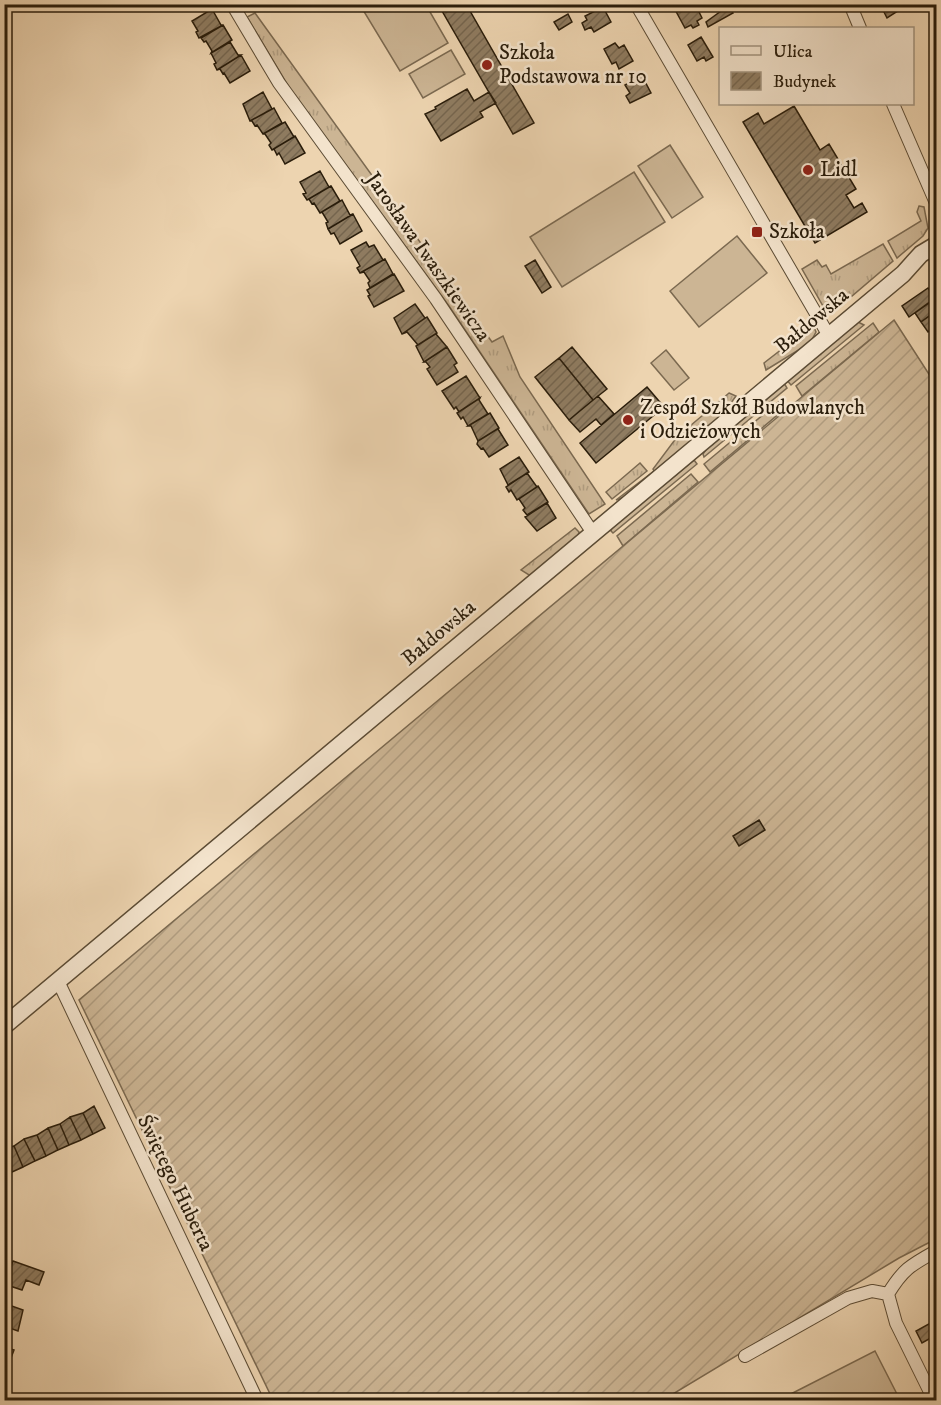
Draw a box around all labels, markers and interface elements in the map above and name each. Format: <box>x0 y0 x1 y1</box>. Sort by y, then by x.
legend <box>719 27 914 105</box>
place label: Szkoła Podstawowa nr 10 <box>499 40 647 90</box>
text: Ulica <box>773 41 813 63</box>
marker: Szkoła Podstawowa nr 10 <box>480 58 494 72</box>
text: Budynek <box>773 71 836 93</box>
place label: Lidl <box>820 157 858 183</box>
marker: Lidl <box>801 163 815 177</box>
street label: Jarosława Iwaszkiewicza <box>359 166 496 347</box>
place label: Szkoła <box>769 219 825 245</box>
marker: Szkoła <box>750 225 764 239</box>
street label: Bałdowska <box>770 282 854 360</box>
place label: Zespół Szkół Budowlanych i Odzieżowych <box>640 395 865 445</box>
marker: Zespół Szkół Budowlanych i Odzieżowych <box>621 413 635 427</box>
street label: Bałdowska <box>397 594 481 672</box>
street label: Świętego Huberta <box>131 1110 221 1255</box>

